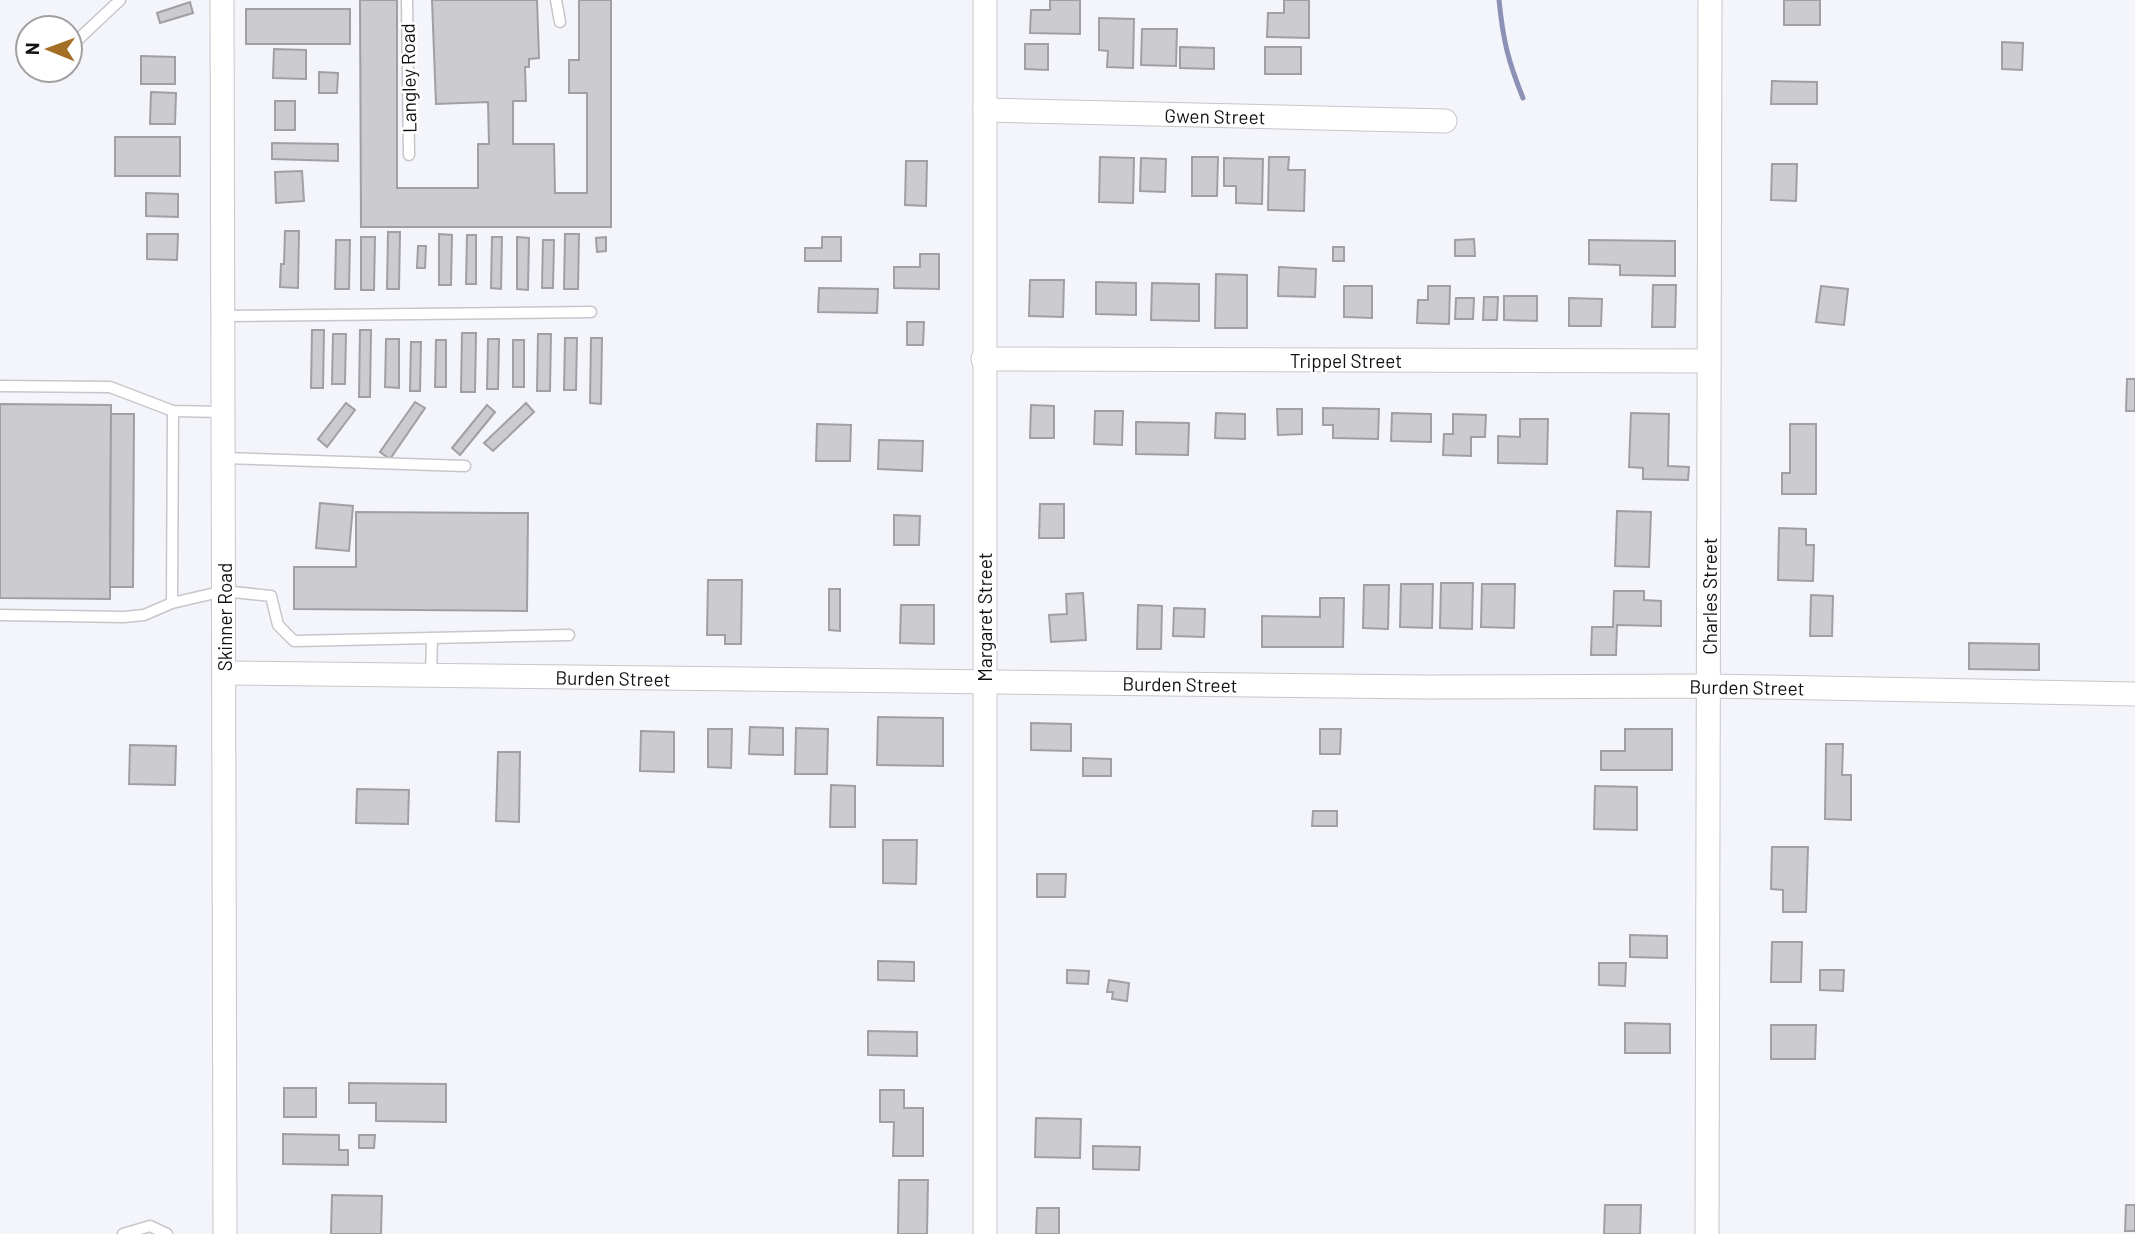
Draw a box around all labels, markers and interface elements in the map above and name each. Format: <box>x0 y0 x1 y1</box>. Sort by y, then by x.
north arrow <box>14 14 84 84</box>
street label: Langley Road <box>396 23 420 133</box>
text: N <box>20 42 43 55</box>
street label: Gwen Street <box>1164 104 1266 128</box>
street label: Trippel Street <box>1290 349 1402 372</box>
street label: Charles Street <box>1698 537 1721 655</box>
street label: Margaret Street <box>973 552 996 682</box>
street label: Skinner Road <box>213 563 236 671</box>
street label: Burden Street <box>555 665 671 691</box>
street label: Burden Street <box>1122 671 1238 697</box>
street label: Burden Street <box>1689 674 1805 700</box>

